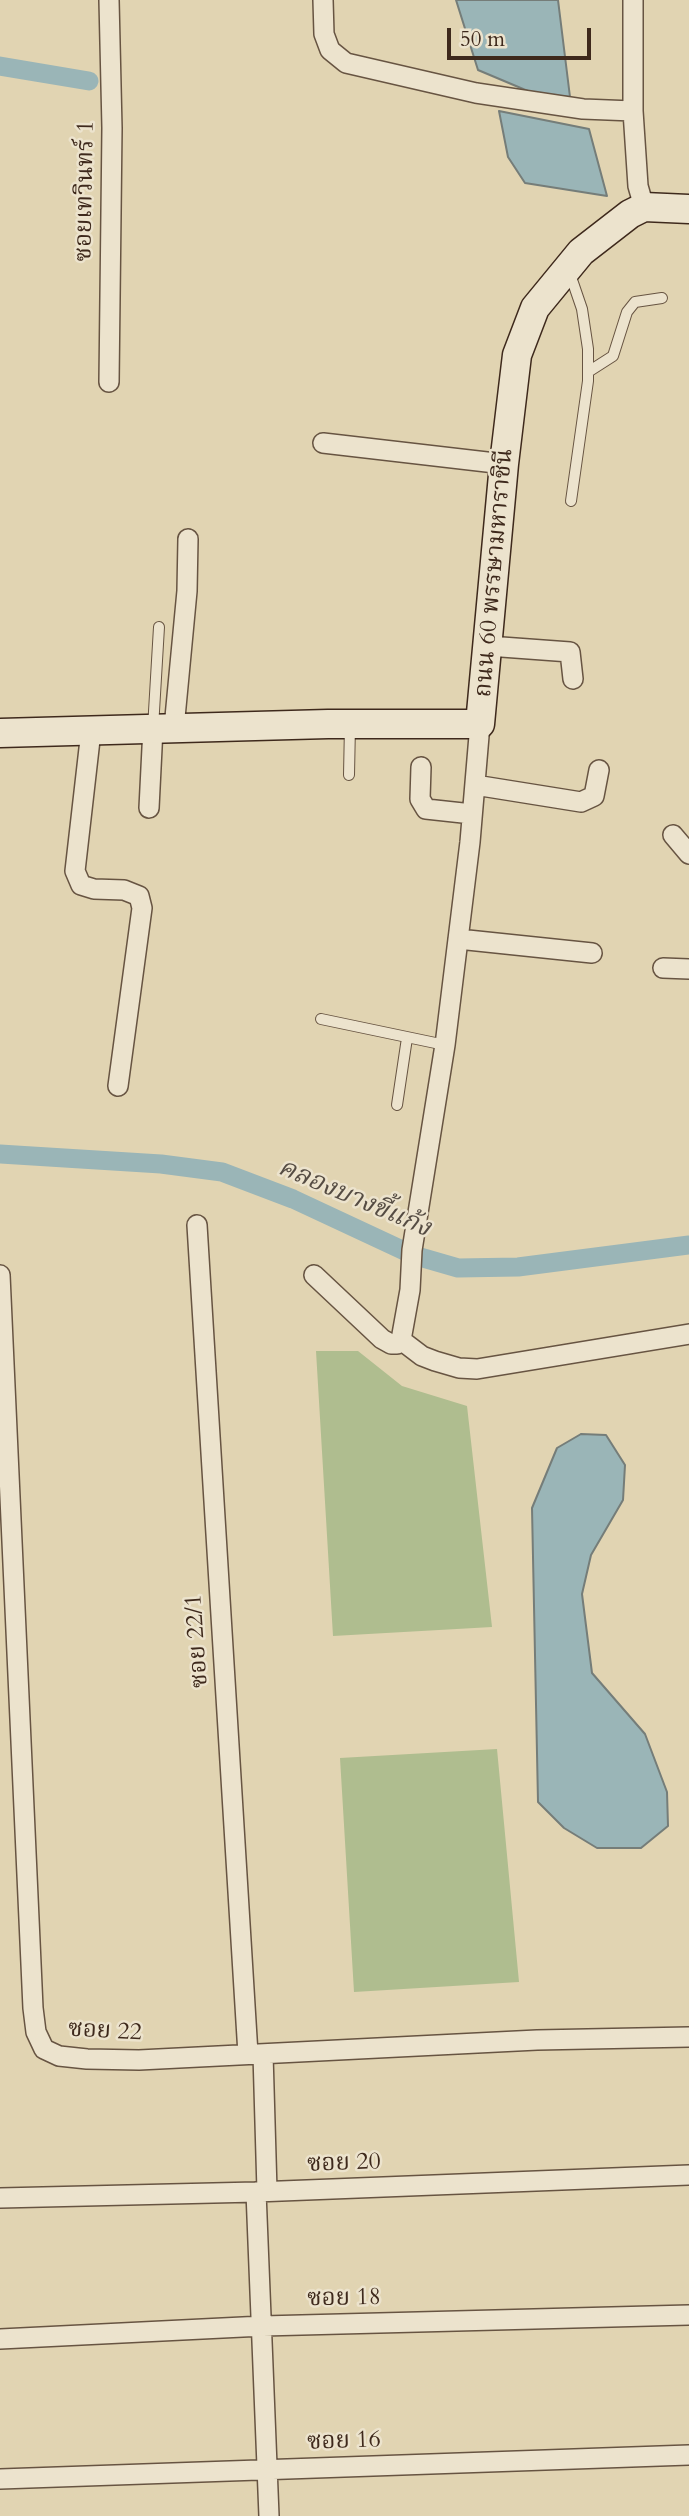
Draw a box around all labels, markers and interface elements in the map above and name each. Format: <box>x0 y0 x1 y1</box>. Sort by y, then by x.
scale bar <box>451 14 594 58</box>
text: 50 m <box>460 25 505 54</box>
street label: ซอยเทวินทร์ 1 <box>70 120 102 262</box>
street label: ถนน 60 พรรษามหาราชินี <box>470 448 520 698</box>
water label: คลองบางขี้แก้ง <box>273 1153 435 1245</box>
street label: ซอย 22/1 <box>180 1593 216 1689</box>
street label: ซอย 22 <box>67 2016 143 2048</box>
street label: ซอย 20 <box>307 2148 381 2180</box>
street label: ซอย 18 <box>307 2284 381 2314</box>
street label: ซอย 16 <box>307 2426 381 2458</box>

